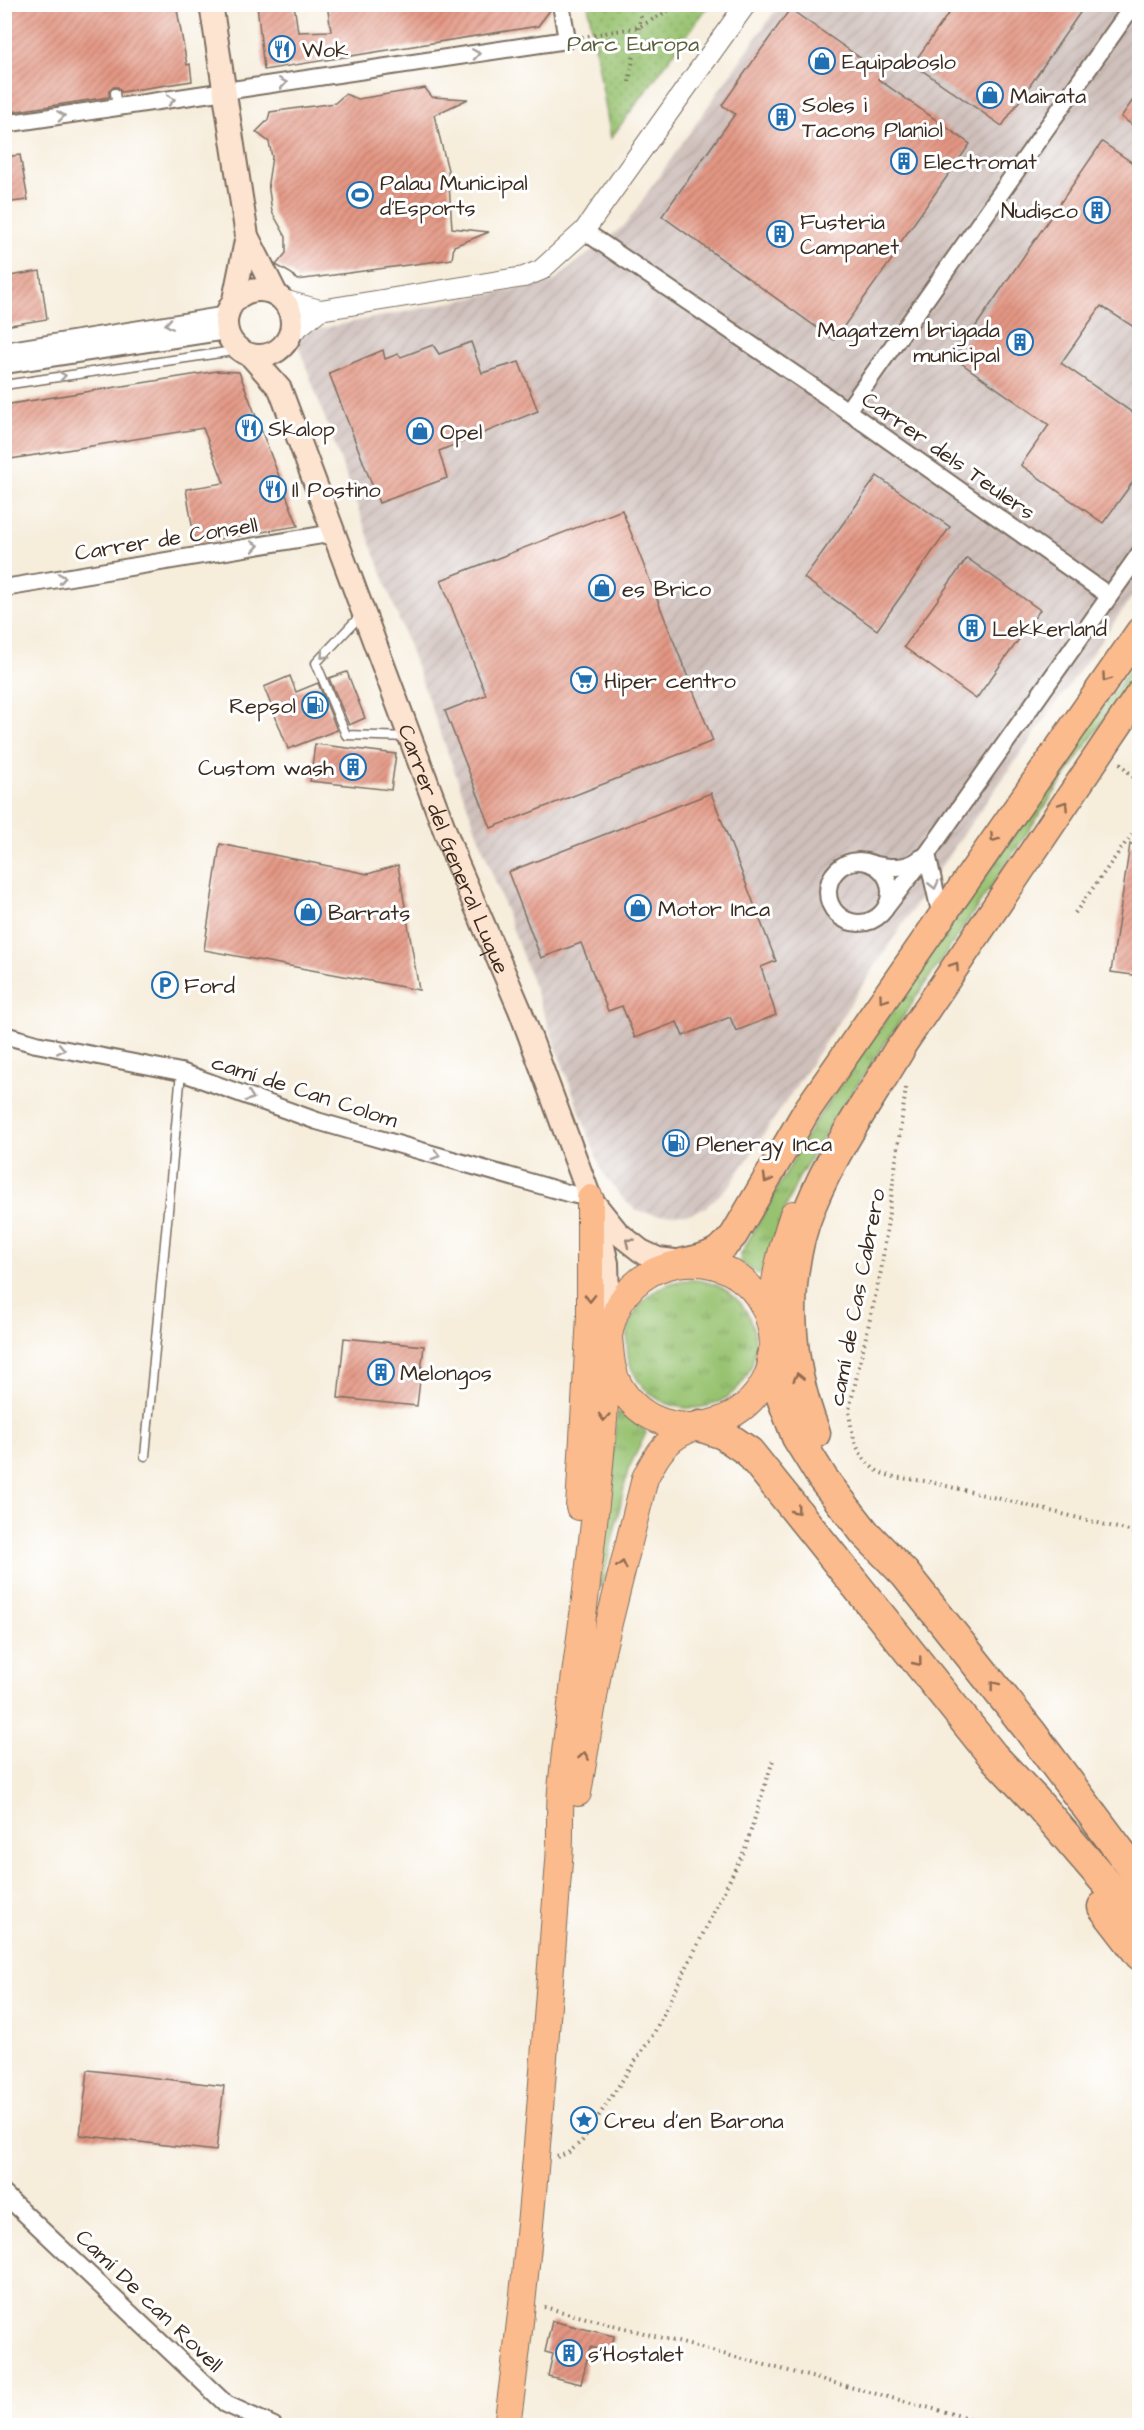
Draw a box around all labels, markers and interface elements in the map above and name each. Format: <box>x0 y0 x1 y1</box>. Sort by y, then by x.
park label: Parc Europa <box>567 29 699 60</box>
restaurant icon: Wok <box>267 34 297 64</box>
place label: Wok <box>302 35 349 66</box>
shop icon: Equipaboslo <box>807 46 837 76</box>
place label: Equipaboslo <box>842 47 956 78</box>
one-way arrow <box>471 48 480 60</box>
one-way arrow <box>278 78 287 90</box>
shop icon: Mairata <box>975 80 1005 110</box>
place label: Mairata <box>1010 81 1086 112</box>
place label: Soles i Tacons Planiol <box>802 90 943 146</box>
one-way arrow <box>166 95 176 107</box>
building icon: Soles i Tacons Planiol <box>767 102 797 132</box>
one-way arrow <box>56 110 65 122</box>
building icon: Electromat <box>889 146 919 176</box>
place label: Electromat <box>924 147 1037 178</box>
place label: Palau Municipal d'Esports <box>380 168 528 224</box>
sports icon: Palau Municipal d'Esports <box>345 180 375 210</box>
building icon: Nudisco <box>1082 195 1112 225</box>
place label: Nudisco <box>1001 196 1079 227</box>
place label: Fusteria Campanet <box>800 207 899 263</box>
building icon: Fusteria Campanet <box>765 219 795 249</box>
place label: Magatzem brigada municipal <box>818 315 1000 371</box>
one-way arrow <box>164 318 173 330</box>
building icon: Magatzem brigada municipal <box>1005 327 1035 357</box>
one-way arrow <box>58 371 67 383</box>
street label: Carrer dels Teulers <box>855 385 1041 528</box>
restaurant icon: Skalop <box>234 413 264 443</box>
place label: Skalop <box>268 414 335 445</box>
shop icon: Opel <box>405 416 435 446</box>
place label: Opel <box>440 417 482 448</box>
restaurant icon: Il Postino <box>258 474 288 504</box>
place label: Il Postino <box>292 475 381 506</box>
street label: Carrer de Consell <box>73 510 260 569</box>
one-way arrow <box>250 541 259 553</box>
one-way arrow <box>57 572 67 585</box>
shop icon: es Brico <box>587 573 617 603</box>
place label: es Brico <box>622 574 712 605</box>
building icon: Lekkerland <box>957 613 987 643</box>
place label: Lekkerland <box>992 614 1107 645</box>
one-way arrow <box>320 648 331 659</box>
supermarket icon: Hiper centro <box>569 665 599 695</box>
place label: Hiper centro <box>604 666 737 697</box>
one-way arrow <box>1102 672 1113 683</box>
fuel station icon: Repsol <box>300 690 330 720</box>
place label: Repsol <box>229 691 296 722</box>
street label: Carrer del General Luque <box>390 720 517 979</box>
building icon: Custom wash <box>338 752 368 782</box>
place label: Custom wash <box>198 753 334 784</box>
one-way arrow <box>1057 800 1068 811</box>
one-way arrow <box>990 832 1001 843</box>
one-way arrow <box>927 879 940 889</box>
shop icon: Motor Inca <box>623 893 653 923</box>
place label: Motor Inca <box>658 894 770 925</box>
shop icon: Barrats <box>293 897 323 927</box>
place label: Barrats <box>328 898 410 929</box>
one-way arrow <box>948 962 959 973</box>
parking icon: Ford <box>150 970 180 1000</box>
place label: Ford <box>184 971 235 1002</box>
one-way arrow <box>879 992 890 1003</box>
one-way arrow <box>56 1042 66 1055</box>
street label: camí de Can Colom <box>208 1047 402 1136</box>
one-way arrow <box>244 1089 255 1102</box>
fuel station icon: Plenergy Inca <box>661 1128 691 1158</box>
place label: Plenergy Inca <box>696 1129 832 1161</box>
one-way arrow <box>430 1148 441 1160</box>
one-way arrow <box>762 1173 774 1183</box>
street label: camí de Cas Cabrero <box>821 1185 894 1409</box>
one-way arrow <box>625 1238 636 1249</box>
one-way arrow <box>584 1294 596 1303</box>
building icon: Melongos <box>366 1357 396 1387</box>
place label: Melongos <box>400 1358 492 1390</box>
one-way arrow <box>793 1372 806 1382</box>
one-way arrow <box>598 1413 611 1422</box>
one-way arrow <box>788 1503 799 1514</box>
one-way arrow <box>615 1560 628 1570</box>
one-way arrow <box>910 1655 921 1666</box>
one-way arrow <box>990 1681 1001 1692</box>
one-way arrow <box>577 1751 589 1761</box>
place icon: Creu d’en Barona <box>569 2105 599 2135</box>
place label: Creu d’en Barona <box>604 2106 784 2137</box>
street label: Camí De can Rovell <box>68 2222 230 2380</box>
building icon: s'Hostalet <box>554 2338 584 2368</box>
place label: s'Hostalet <box>588 2339 684 2370</box>

